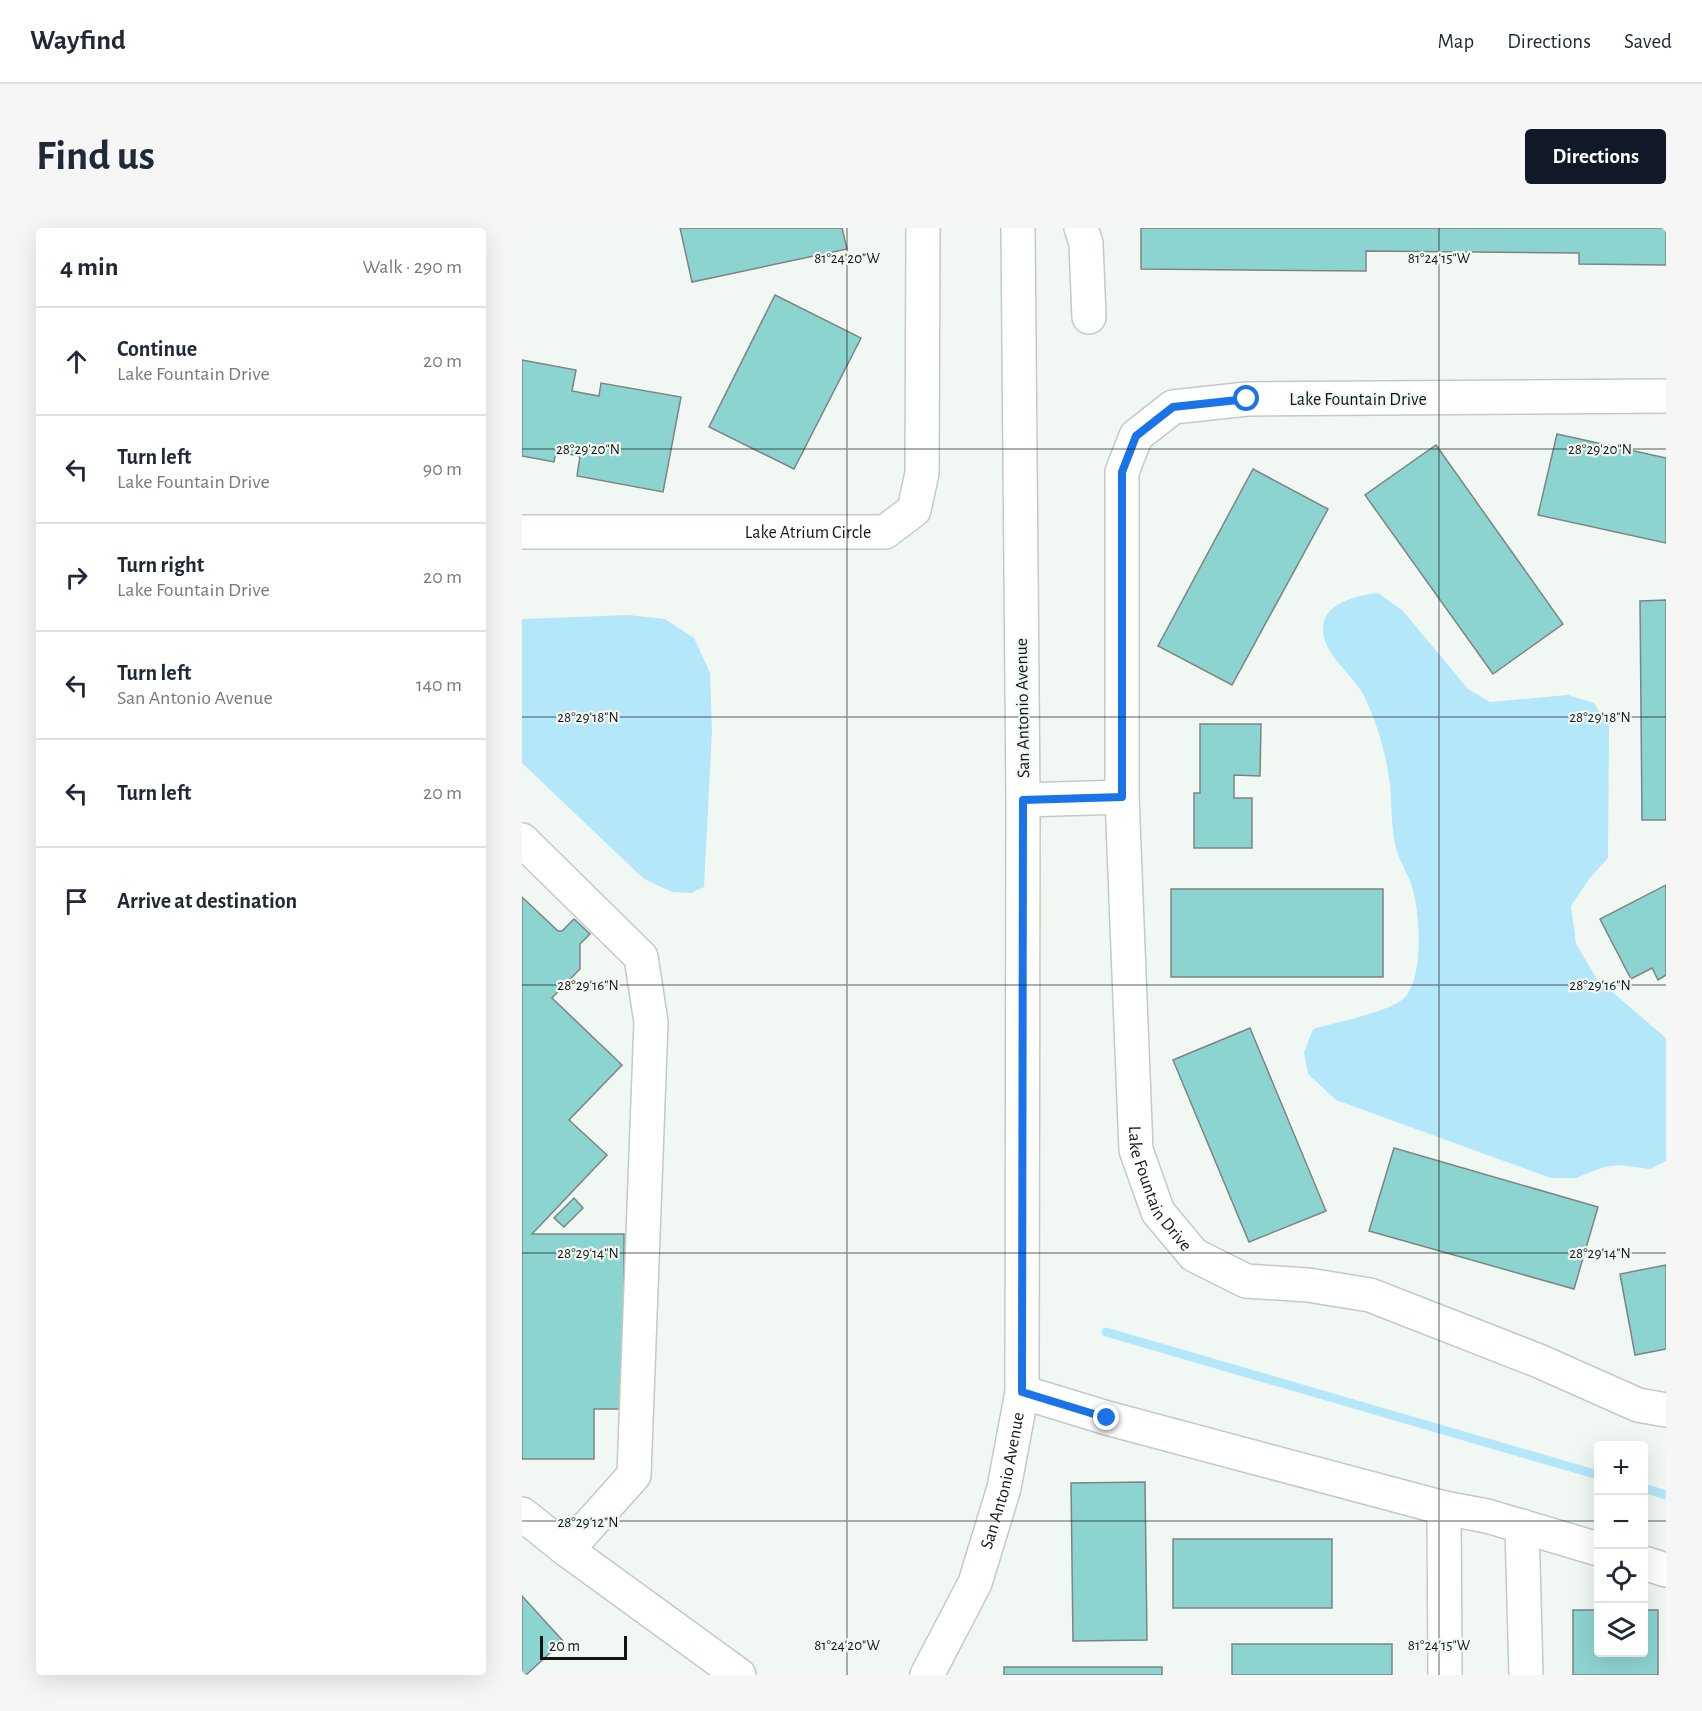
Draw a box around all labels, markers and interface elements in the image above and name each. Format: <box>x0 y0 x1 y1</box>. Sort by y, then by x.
text: Wayfind <box>30 27 126 55</box>
text: Map <box>1438 31 1474 52</box>
text: Directions <box>1507 31 1591 52</box>
text: Saved <box>1624 31 1672 52</box>
button: Directions <box>1525 129 1666 184</box>
text: Find us <box>36 135 155 177</box>
text: 81°24'20"W <box>814 251 880 266</box>
text: 81°24'15"W <box>1408 251 1471 266</box>
text: 4 min <box>60 254 119 280</box>
text: Walk · 290 m <box>362 257 462 277</box>
text: Continue <box>117 338 197 360</box>
icon: ahead <box>60 345 93 378</box>
text: 20 m <box>423 351 462 371</box>
text: Lake Fountain Drive <box>117 364 270 384</box>
route start <box>1233 385 1259 411</box>
street label: Lake Fountain Drive <box>1289 391 1427 409</box>
text: 28°29'20"N <box>556 442 620 457</box>
text: 28°29'20"N <box>1568 442 1632 457</box>
text: Turn left <box>117 446 191 468</box>
icon: left <box>60 453 93 486</box>
text: 90 m <box>423 459 462 479</box>
text: Lake Fountain Drive <box>117 472 270 492</box>
street label: Lake Atrium Circle <box>745 524 871 542</box>
text: Turn right <box>117 554 204 576</box>
icon: right <box>60 561 93 594</box>
text: 20 m <box>423 567 462 587</box>
text: Lake Fountain Drive <box>117 580 270 600</box>
street label: San Antonio Avenue <box>1013 638 1033 778</box>
text: Turn left <box>117 662 191 684</box>
icon: left <box>60 669 93 702</box>
text: 140 m <box>416 675 462 695</box>
text: San Antonio Avenue <box>117 688 273 708</box>
text: 28°29'18"N <box>557 710 619 725</box>
text: 28°29'18"N <box>1569 710 1631 725</box>
icon: left <box>60 777 93 810</box>
text: Turn left <box>117 782 191 804</box>
text: 20 m <box>423 783 462 803</box>
icon: arrive <box>60 885 93 918</box>
text: Arrive at destination <box>117 890 297 912</box>
text: 28°29'16"N <box>557 978 619 993</box>
text: 28°29'16"N <box>1569 978 1631 993</box>
street label: Lake Fountain Drive <box>1125 1126 1195 1255</box>
text: 28°29'14"N <box>557 1246 619 1261</box>
text: 28°29'14"N <box>1569 1246 1631 1261</box>
route end <box>1093 1404 1119 1430</box>
street label: San Antonio Avenue <box>978 1411 1028 1551</box>
map controls <box>1594 1441 1648 1657</box>
button: + <box>1594 1441 1648 1495</box>
button: − <box>1594 1495 1648 1549</box>
text: 28°29'12"N <box>557 1515 619 1530</box>
button: locate <box>1594 1549 1648 1603</box>
button: layers <box>1594 1603 1648 1657</box>
scale bar <box>540 1633 627 1660</box>
text: 20 m <box>549 1638 580 1654</box>
text: 81°24'20"W <box>814 1638 880 1653</box>
text: 81°24'15"W <box>1408 1638 1471 1653</box>

